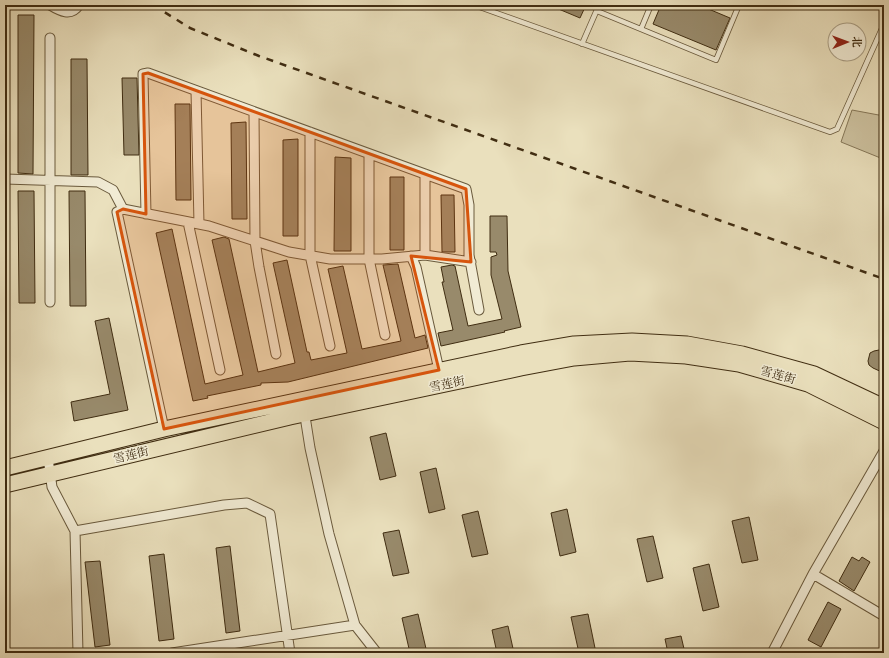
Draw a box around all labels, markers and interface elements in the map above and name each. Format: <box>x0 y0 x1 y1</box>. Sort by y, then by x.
north arrow <box>827 22 867 62</box>
text: 北 <box>850 36 864 47</box>
street label: 雪莲街 <box>759 362 798 387</box>
street label: 雪莲街 <box>428 372 467 395</box>
street label: 雪莲街 <box>112 443 151 466</box>

